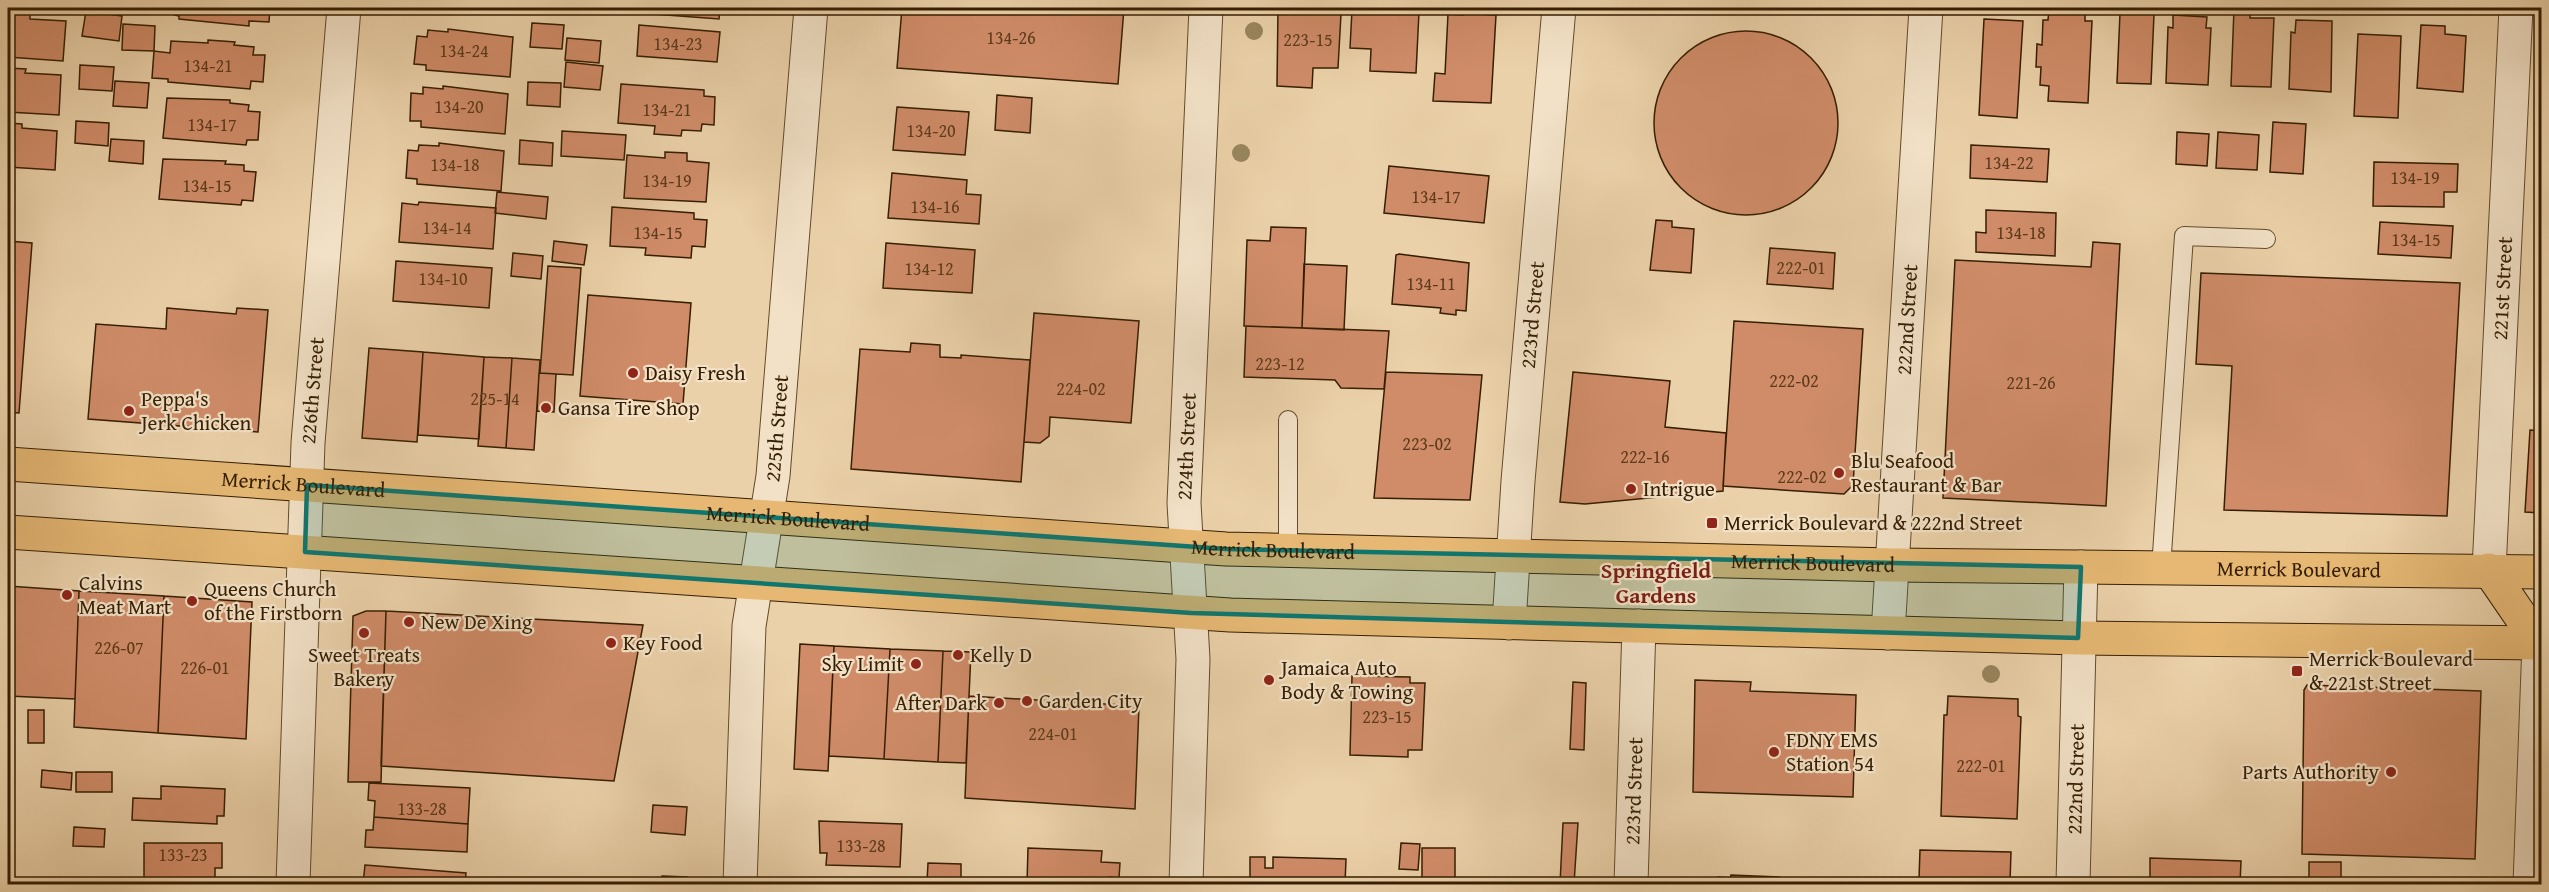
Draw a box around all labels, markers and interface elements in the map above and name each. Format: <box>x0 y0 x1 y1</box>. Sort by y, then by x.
house number: 134-26 <box>986 24 1036 51</box>
house number: 223-15 <box>1283 26 1333 53</box>
house number: 134-23 <box>653 30 703 57</box>
house number: 134-24 <box>439 37 489 64</box>
house number: 134-21 <box>183 52 233 79</box>
house number: 134-20 <box>434 93 484 120</box>
house number: 134-21 <box>642 96 692 123</box>
house number: 134-17 <box>187 111 237 138</box>
house number: 134-20 <box>906 117 956 144</box>
house number: 134-22 <box>1984 149 2034 176</box>
house number: 134-18 <box>430 151 480 178</box>
house number: 134-19 <box>2390 164 2440 191</box>
house number: 134-19 <box>642 167 692 194</box>
house number: 134-15 <box>182 172 232 199</box>
house number: 134-17 <box>1411 183 1461 210</box>
house number: 134-16 <box>910 193 960 220</box>
house number: 134-14 <box>422 214 472 241</box>
house number: 134-15 <box>633 219 683 246</box>
house number: 134-18 <box>1996 219 2046 246</box>
house number: 134-15 <box>2391 226 2441 253</box>
street label: 221st Street <box>2484 235 2520 341</box>
house number: 222-01 <box>1776 254 1826 281</box>
house number: 134-12 <box>904 255 954 282</box>
street label: 223rd Street <box>1512 259 1552 370</box>
street label: 222nd Street <box>1888 263 1925 376</box>
house number: 134-10 <box>418 265 468 292</box>
house number: 134-11 <box>1406 270 1456 297</box>
street label: 226th Street <box>292 335 332 445</box>
house number: 223-12 <box>1255 350 1305 377</box>
place label: Daisy Fresh <box>645 357 746 388</box>
marker: Daisy Fresh <box>626 366 640 380</box>
house number: 222-02 <box>1769 367 1819 394</box>
house number: 221-26 <box>2006 369 2056 396</box>
street label: 225th Street <box>756 373 796 484</box>
house number: 224-02 <box>1056 375 1106 402</box>
place label: Peppa's Jerk Chicken <box>138 383 252 438</box>
house number: 225-14 <box>470 385 520 412</box>
street label: 224th Street <box>1168 391 1204 501</box>
place label: Gansa Tire Shop <box>558 392 700 423</box>
marker: Gansa Tire Shop <box>539 401 553 415</box>
marker: Peppa's Jerk Chicken <box>122 404 136 418</box>
house number: 223-02 <box>1402 430 1452 457</box>
house number: 222-16 <box>1620 443 1670 470</box>
place label: Blu Seafood Restaurant & Bar <box>1851 445 2002 500</box>
street label: Merrick Boulevard <box>220 463 387 505</box>
house number: 222-02 <box>1777 463 1827 490</box>
marker: Blu Seafood Restaurant & Bar <box>1832 466 1846 480</box>
place label: Intrigue <box>1643 473 1715 504</box>
marker: Intrigue <box>1624 482 1638 496</box>
street label: Merrick Boulevard <box>705 497 872 539</box>
place label: Merrick Boulevard & 222nd Street <box>1724 507 2023 538</box>
marker: Merrick Boulevard & 222nd Street <box>1705 516 1719 530</box>
street label: Merrick Boulevard <box>1190 531 1356 567</box>
street label: Merrick Boulevard <box>1731 545 1896 580</box>
street label: Merrick Boulevard <box>2217 552 2382 585</box>
district label: Springfield Gardens <box>1601 554 1712 611</box>
place label: Calvins Meat Mart <box>79 567 172 622</box>
place label: Queens Church of the Firstborn <box>204 573 343 628</box>
marker: Calvins Meat Mart <box>60 588 74 602</box>
marker: Queens Church of the Firstborn <box>185 594 199 608</box>
place label: New De Xing <box>421 606 533 637</box>
marker: New De Xing <box>402 615 416 629</box>
marker: Sweet Treats Bakery <box>357 626 371 640</box>
place label: Key Food <box>623 627 703 658</box>
house number: 226-07 <box>94 634 144 661</box>
marker: Key Food <box>604 636 618 650</box>
place label: Sweet Treats Bakery <box>308 639 420 694</box>
place label: Kelly D <box>970 639 1032 670</box>
place label: Merrick Boulevard & 221st Street <box>2309 643 2474 698</box>
place label: Sky Limit <box>821 648 905 679</box>
marker: Kelly D <box>951 648 965 662</box>
place label: Jamaica Auto Body & Towing <box>1278 652 1414 707</box>
house number: 226-01 <box>180 654 230 681</box>
marker: Sky Limit <box>909 657 923 671</box>
marker: Merrick Boulevard & 221st Street <box>2290 664 2304 678</box>
marker: Jamaica Auto Body & Towing <box>1262 673 1276 687</box>
place label: Garden City <box>1039 685 1143 716</box>
place label: After Dark <box>895 687 987 718</box>
marker: Garden City <box>1020 694 1034 708</box>
marker: After Dark <box>992 696 1006 710</box>
house number: 223-15 <box>1362 703 1412 730</box>
house number: 224-01 <box>1028 720 1078 747</box>
street label: 222nd Street <box>2058 722 2092 835</box>
place label: FDNY EMS Station 54 <box>1786 724 1878 779</box>
street label: 223rd Street <box>1616 736 1651 845</box>
marker: FDNY EMS Station 54 <box>1767 745 1781 759</box>
house number: 222-01 <box>1956 752 2006 779</box>
place label: Parts Authority <box>2242 756 2380 787</box>
marker: Parts Authority <box>2384 765 2398 779</box>
house number: 133-28 <box>397 795 447 822</box>
house number: 133-28 <box>836 832 886 859</box>
house number: 133-23 <box>158 841 208 868</box>

